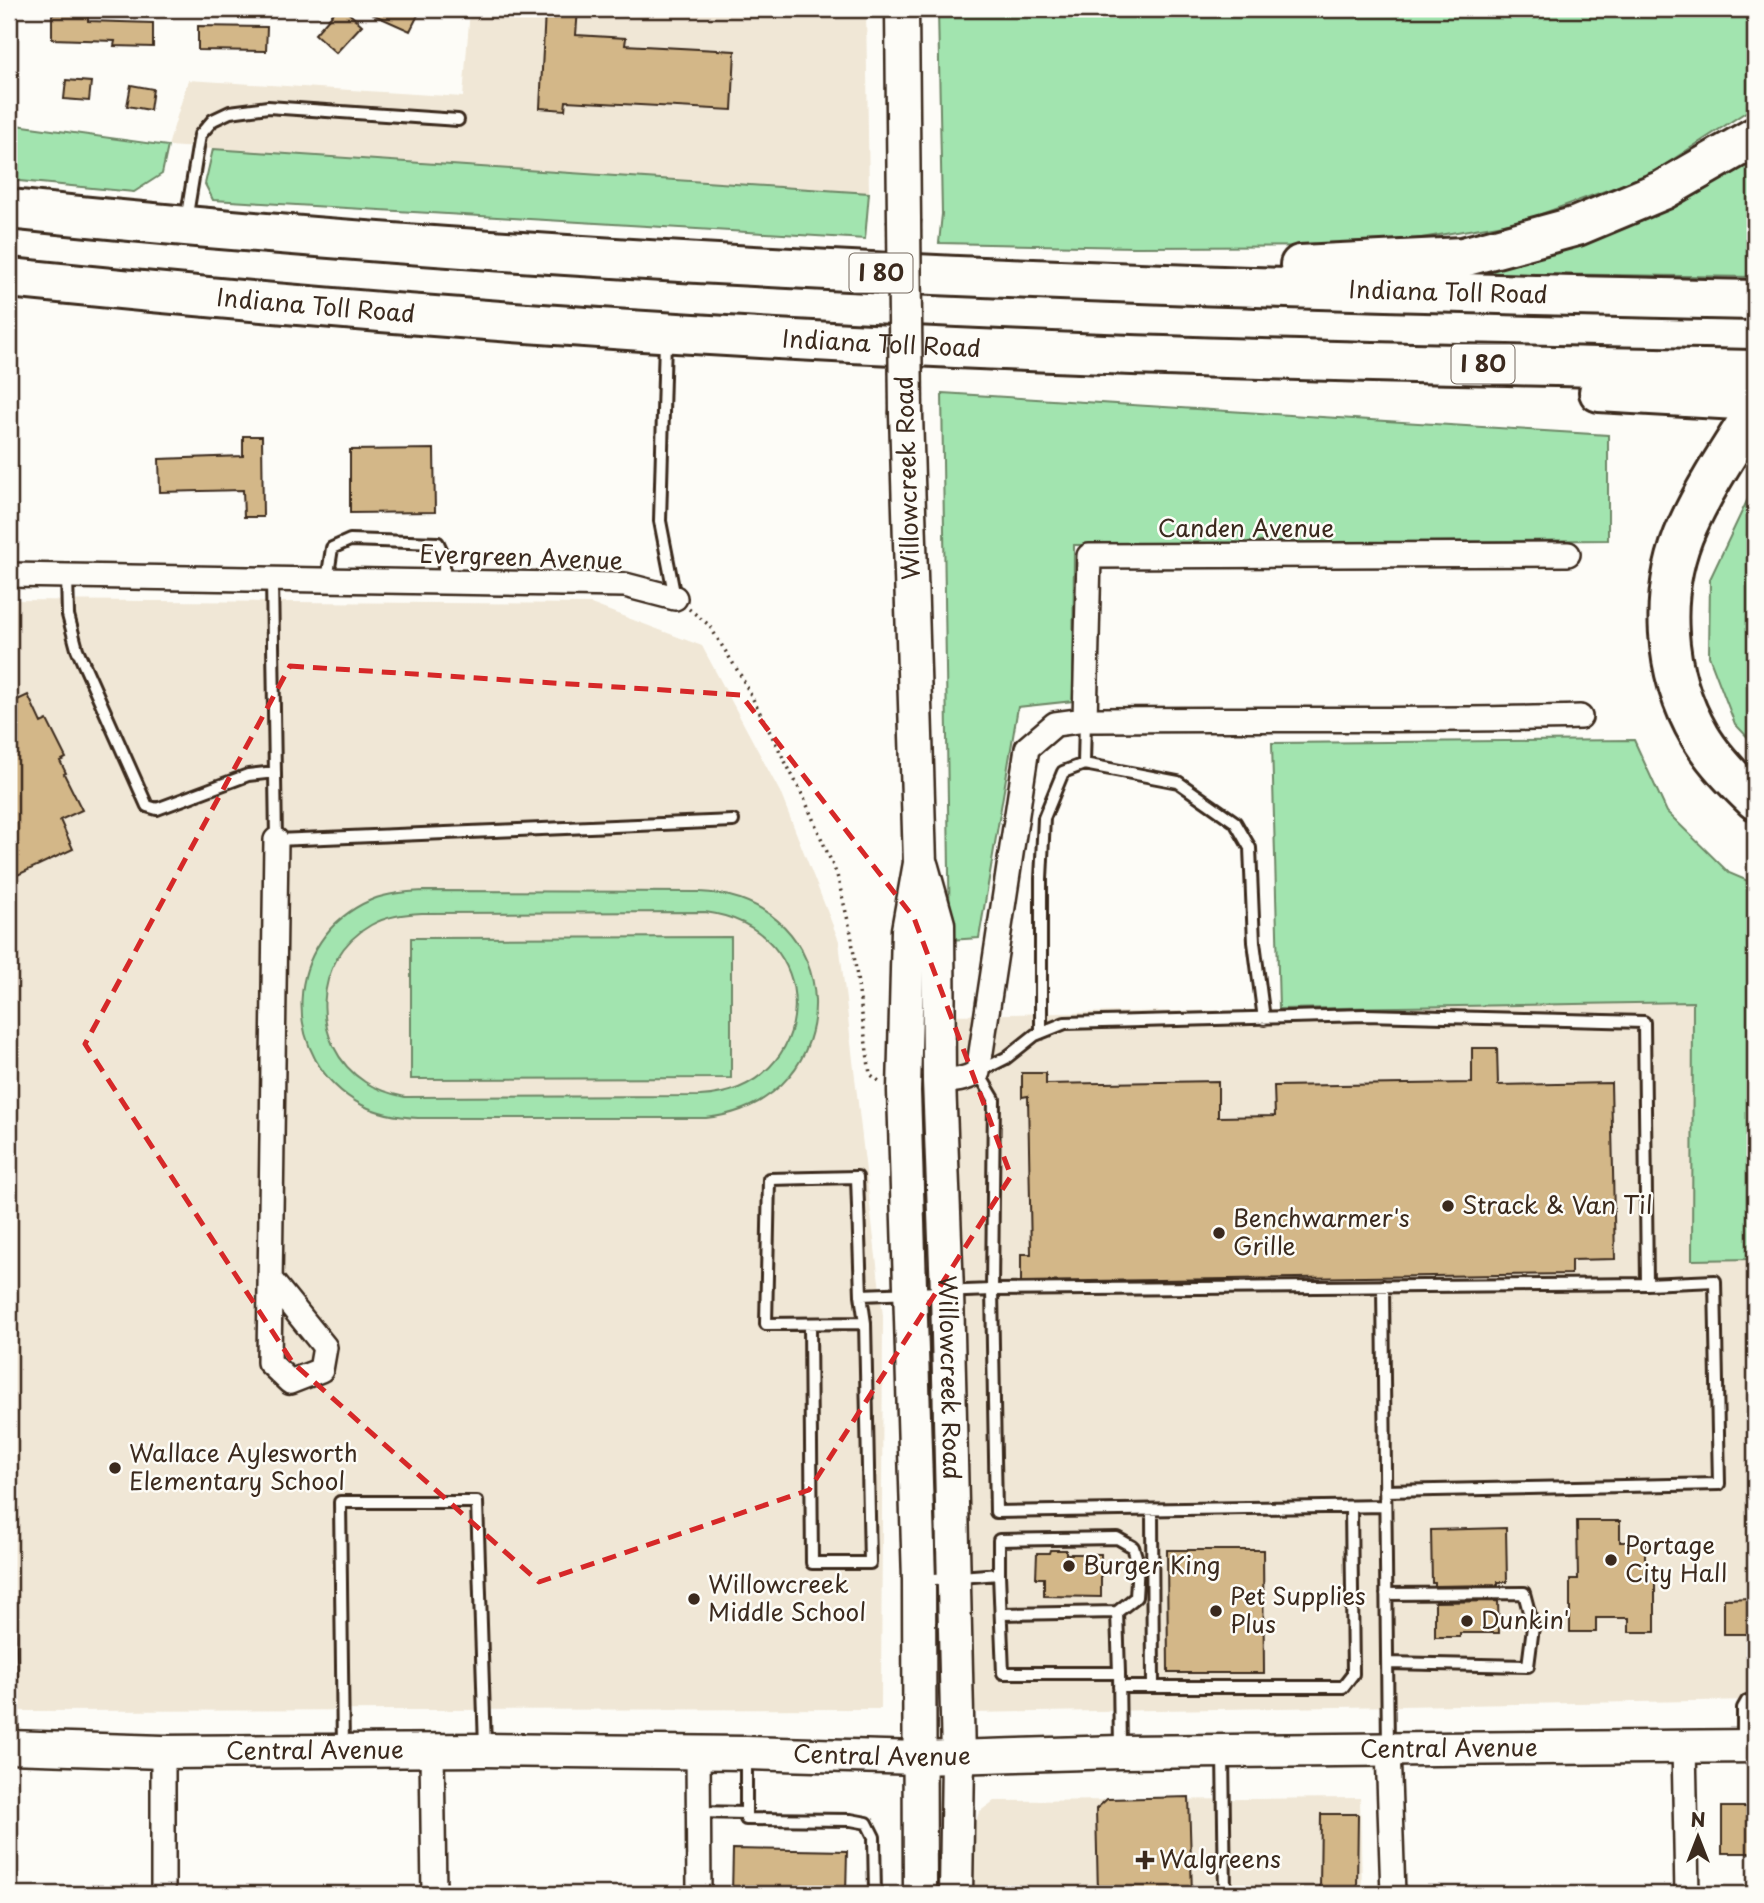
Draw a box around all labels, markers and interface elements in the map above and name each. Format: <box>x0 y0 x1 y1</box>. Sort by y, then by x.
road number: I 80 <box>850 254 912 292</box>
street label: Indiana Toll Road <box>1348 270 1548 311</box>
street label: Indiana Toll Road <box>215 278 417 331</box>
street label: Indiana Toll Road <box>781 319 982 365</box>
road number: I 80 <box>1452 344 1514 384</box>
street label: Willowcreek Road <box>884 375 928 581</box>
street label: Canden Avenue <box>1158 509 1334 545</box>
street label: Evergreen Avenue <box>419 534 624 578</box>
place label: Strack & Van Til <box>1462 1186 1653 1222</box>
marker: Strack & Van Til <box>1440 1198 1456 1214</box>
place label: Benchwarmer's Grille <box>1233 1199 1410 1263</box>
marker: Benchwarmer's Grille <box>1211 1225 1227 1241</box>
street label: Willowcreek Road <box>930 1275 971 1480</box>
place label: Wallace Aylesworth Elementary School <box>129 1434 358 1498</box>
marker: Wallace Aylesworth Elementary School <box>107 1460 123 1476</box>
place label: Portage City Hall <box>1625 1526 1727 1590</box>
place label: Burger King <box>1083 1546 1221 1582</box>
marker: Portage City Hall <box>1603 1552 1619 1568</box>
marker: Burger King <box>1061 1558 1077 1574</box>
place label: Willowcreek Middle School <box>708 1565 866 1629</box>
place label: Pet Supplies Plus <box>1230 1577 1366 1641</box>
marker: Willowcreek Middle School <box>686 1591 702 1607</box>
place label: Dunkin' <box>1481 1601 1569 1637</box>
marker: Pet Supplies Plus <box>1208 1603 1224 1619</box>
marker: Dunkin' <box>1459 1613 1475 1629</box>
street label: Central Avenue <box>1360 1728 1538 1766</box>
street label: Central Avenue <box>226 1731 404 1768</box>
street label: Central Avenue <box>793 1734 971 1774</box>
north arrow <box>1662 1801 1732 1871</box>
text: N <box>1690 1805 1706 1833</box>
place label: Walgreens <box>1159 1840 1281 1876</box>
marker: Walgreens <box>1137 1852 1153 1868</box>

